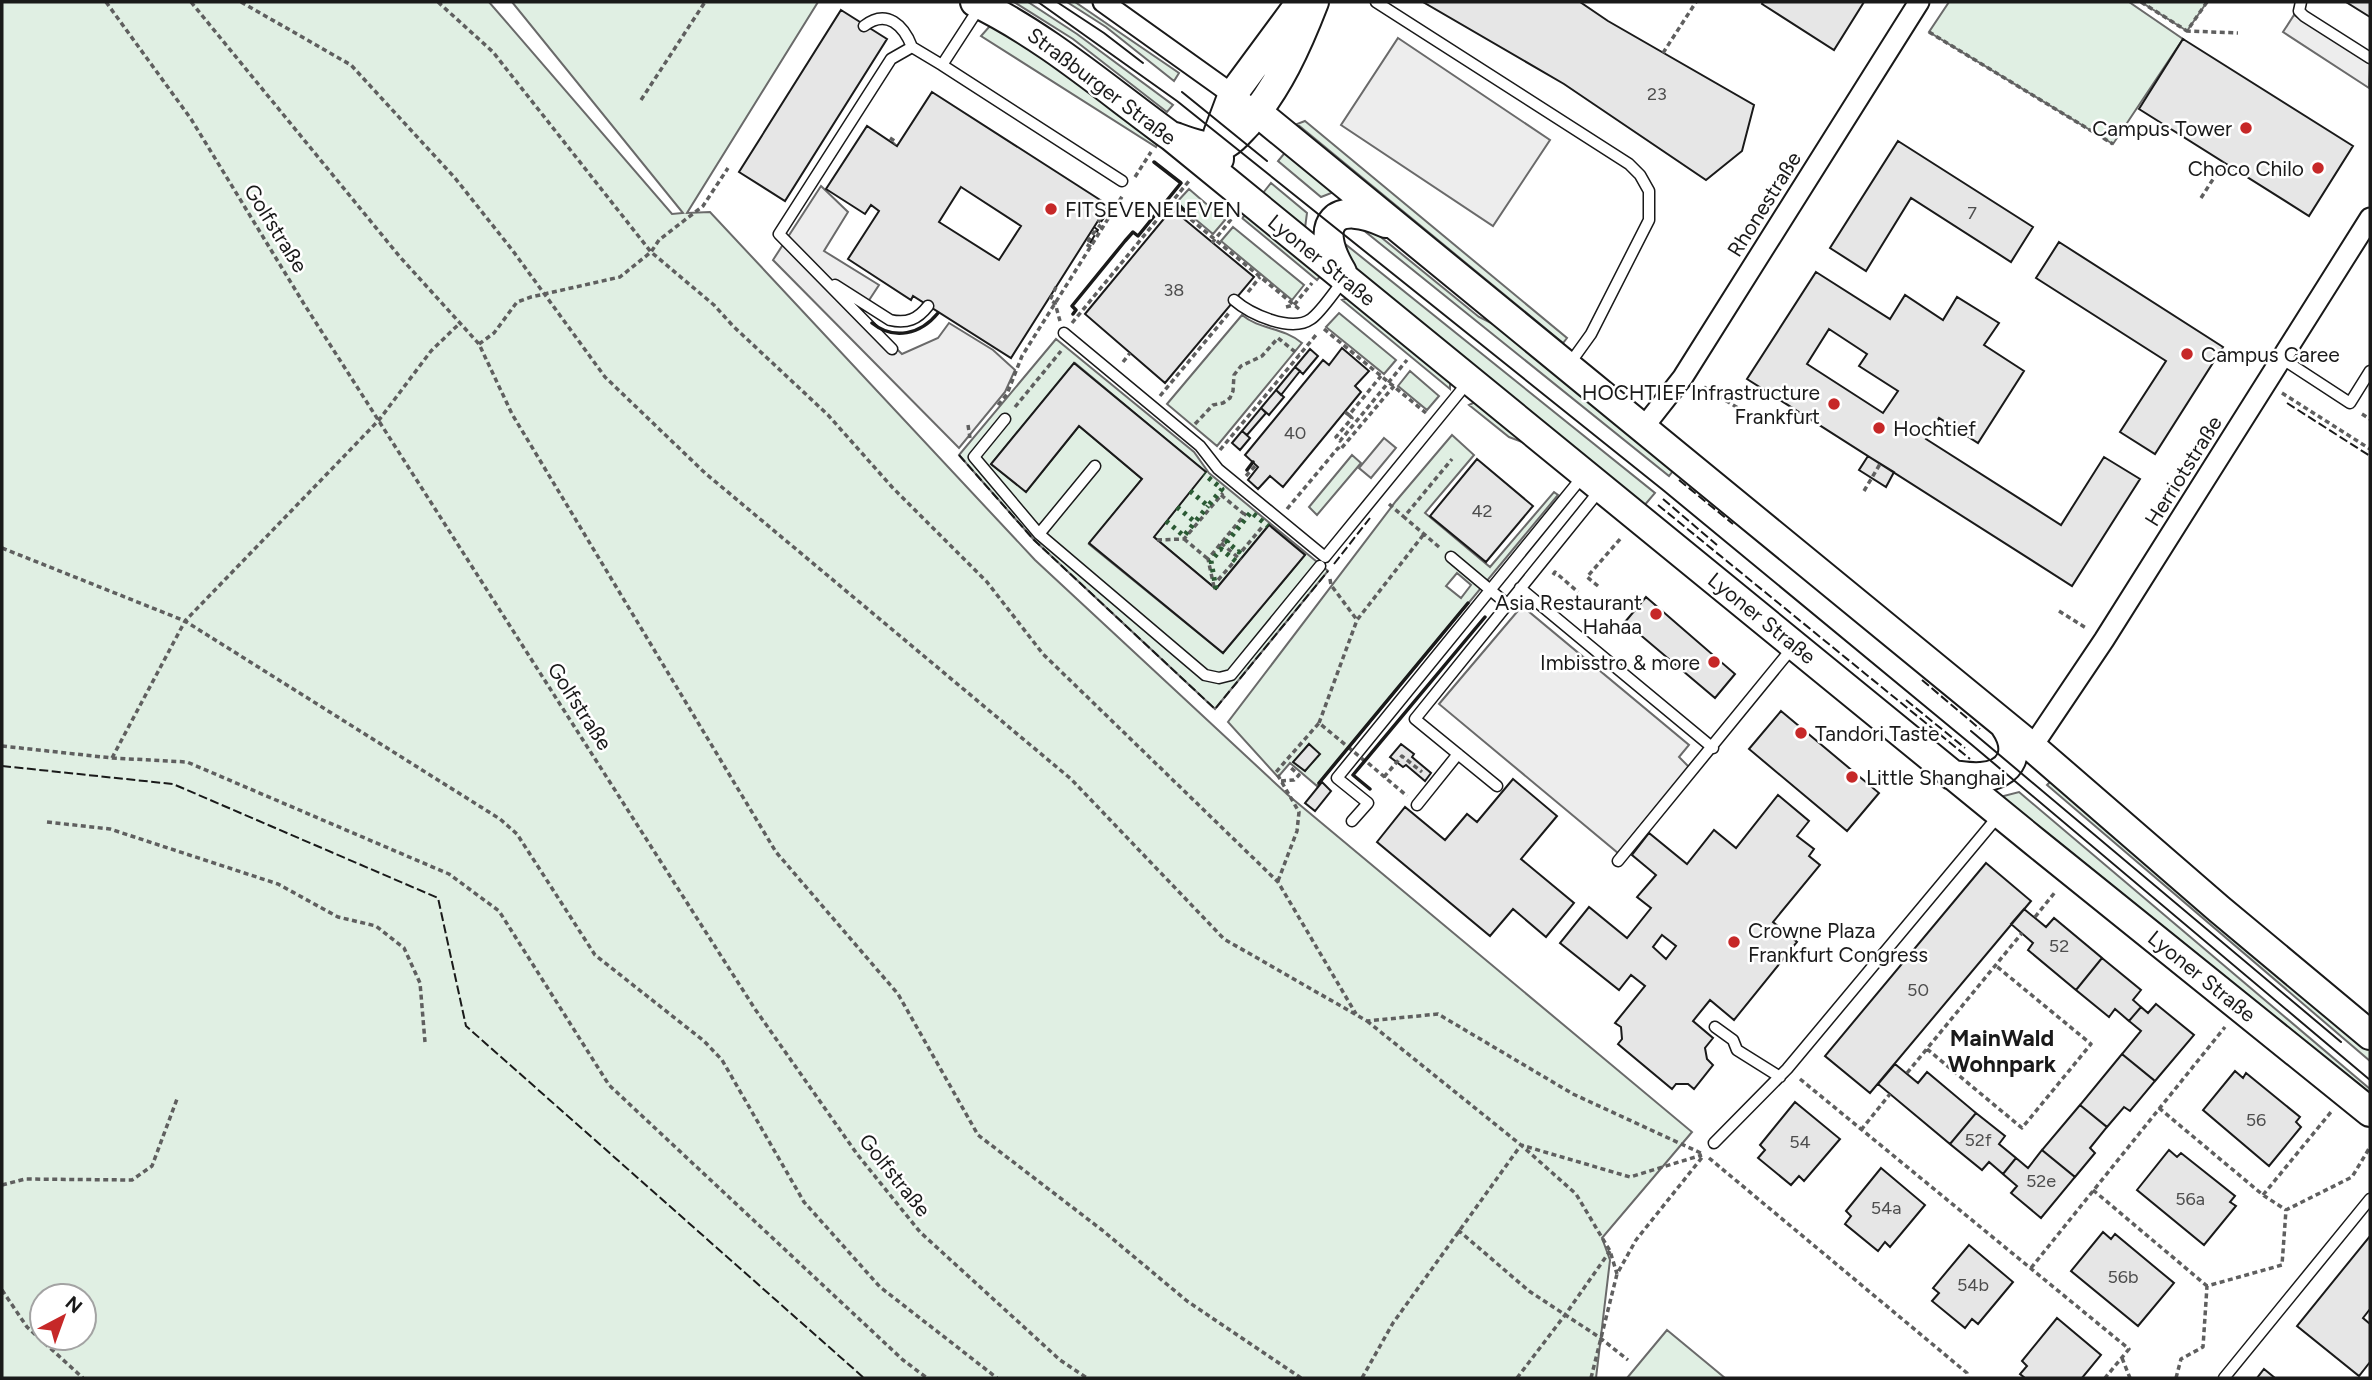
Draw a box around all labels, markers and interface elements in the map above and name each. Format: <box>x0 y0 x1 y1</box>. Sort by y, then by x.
street label: Straßburger Straße <box>1023 22 1181 150</box>
house number: 23 <box>1647 83 1667 105</box>
place label: Campus Tower <box>2092 116 2232 141</box>
marker: Campus Tower <box>2238 120 2254 136</box>
street label: Rhonestraße <box>1722 147 1806 261</box>
place label: Choco Chilo <box>2188 156 2304 181</box>
marker: Choco Chilo <box>2310 160 2326 176</box>
street label: Golfstraße <box>239 179 313 277</box>
place label: FITSEVENELEVEN <box>1065 197 1241 222</box>
marker: FITSEVENELEVEN <box>1043 201 1059 217</box>
house number: 7 <box>1967 202 1977 224</box>
street label: Lyoner Straße <box>1263 209 1381 311</box>
house number: 38 <box>1164 279 1184 301</box>
place label: Campus Caree <box>2201 342 2340 367</box>
marker: Campus Caree <box>2179 346 2195 362</box>
place label: HOCHTIEF Infrastructure Frankfurt <box>1582 380 1820 429</box>
marker: HOCHTIEF Infrastructure Frankfurt <box>1826 396 1842 412</box>
street label: Herriotstraße <box>2139 411 2227 531</box>
place label: Hochtief <box>1893 416 1976 441</box>
marker: Hochtief <box>1871 420 1887 436</box>
house number: 40 <box>1284 422 1306 444</box>
house number: 42 <box>1471 500 1493 522</box>
street label: Lyoner Straße <box>1703 567 1821 669</box>
place label: Asia Restaurant Hahaa <box>1495 590 1642 639</box>
marker: Asia Restaurant Hahaa <box>1648 606 1664 622</box>
place label: Imbisstro & more <box>1540 650 1700 675</box>
marker: Imbisstro & more <box>1706 654 1722 670</box>
street label: Golfstraße <box>542 658 618 754</box>
place label: Tandori Taste <box>1815 721 1940 746</box>
marker: Tandori Taste <box>1793 725 1809 741</box>
place label: Little Shanghai <box>1866 765 2006 790</box>
marker: Little Shanghai <box>1844 769 1860 785</box>
place label: Crowne Plaza Frankfurt Congress <box>1748 918 1928 967</box>
street label: Lyoner Straße <box>2143 925 2261 1027</box>
marker: Crowne Plaza Frankfurt Congress <box>1726 934 1742 950</box>
house number: 52 <box>2049 935 2069 957</box>
house number: 50 <box>1907 979 1929 1001</box>
district label: MainWald Wohnpark <box>1948 1024 2057 1078</box>
house number: 56 <box>2246 1109 2266 1131</box>
street label: Golfstraße <box>854 1129 936 1221</box>
house number: 52f <box>1964 1129 1992 1151</box>
house number: 54 <box>1789 1131 1811 1153</box>
house number: 52e <box>2026 1170 2056 1192</box>
house number: 56a <box>2175 1188 2205 1210</box>
house number: 54a <box>1871 1197 1901 1219</box>
house number: 56b <box>2107 1266 2139 1288</box>
house number: 54b <box>1957 1274 1989 1296</box>
north arrow <box>28 1282 98 1352</box>
text: N <box>61 1291 87 1318</box>

